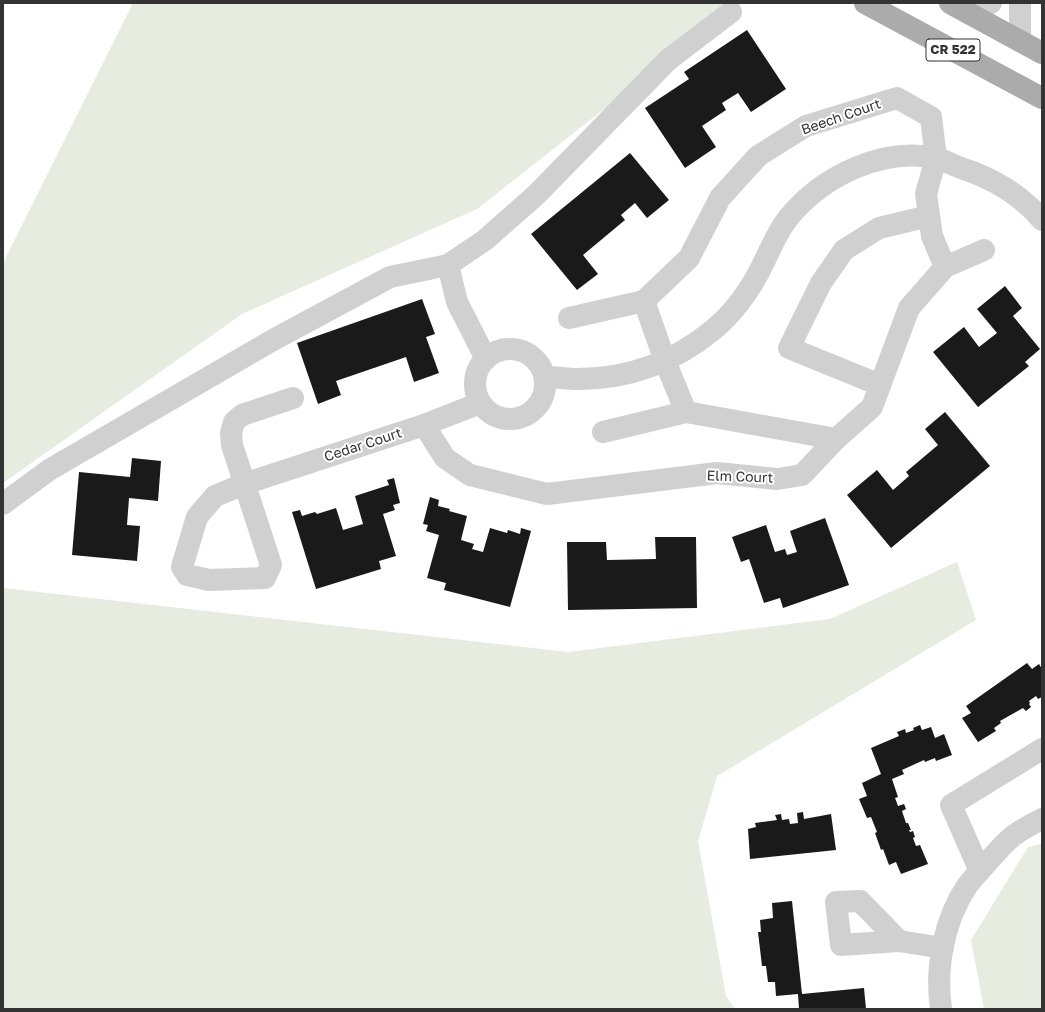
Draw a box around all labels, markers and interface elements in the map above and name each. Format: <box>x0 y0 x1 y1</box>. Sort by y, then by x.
road number: CR 522 <box>926 39 980 61</box>
street label: Beech Court <box>799 96 883 138</box>
street label: Cedar Court <box>322 425 404 465</box>
street label: Elm Court <box>706 467 774 487</box>

